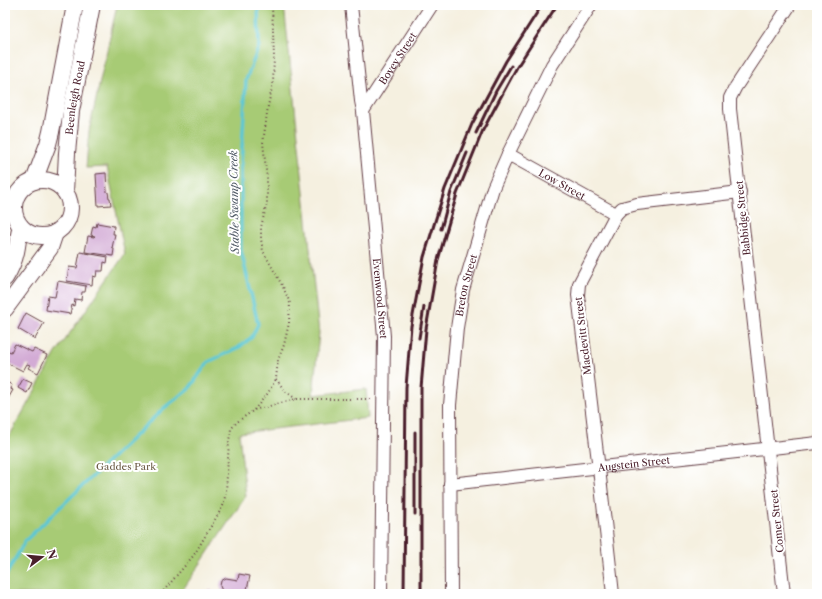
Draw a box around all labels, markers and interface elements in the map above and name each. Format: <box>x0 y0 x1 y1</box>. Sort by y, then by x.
street label: Bovey Street <box>376 29 419 87</box>
street label: Beenleigh Road <box>62 59 87 135</box>
water label: Stable Swamp Creek <box>226 150 242 255</box>
street label: Low Street <box>537 166 588 203</box>
street label: Babbidge Street <box>733 179 753 256</box>
street label: Breton Street <box>452 252 480 317</box>
street label: Evenwood Street <box>370 257 391 339</box>
street label: Macdevitt Street <box>572 296 594 376</box>
street label: Augstein Street <box>596 453 671 474</box>
park label: Gaddes Park <box>96 460 157 473</box>
street label: Comer Street <box>767 488 787 553</box>
north arrow <box>22 537 62 577</box>
text: N <box>44 548 60 561</box>

